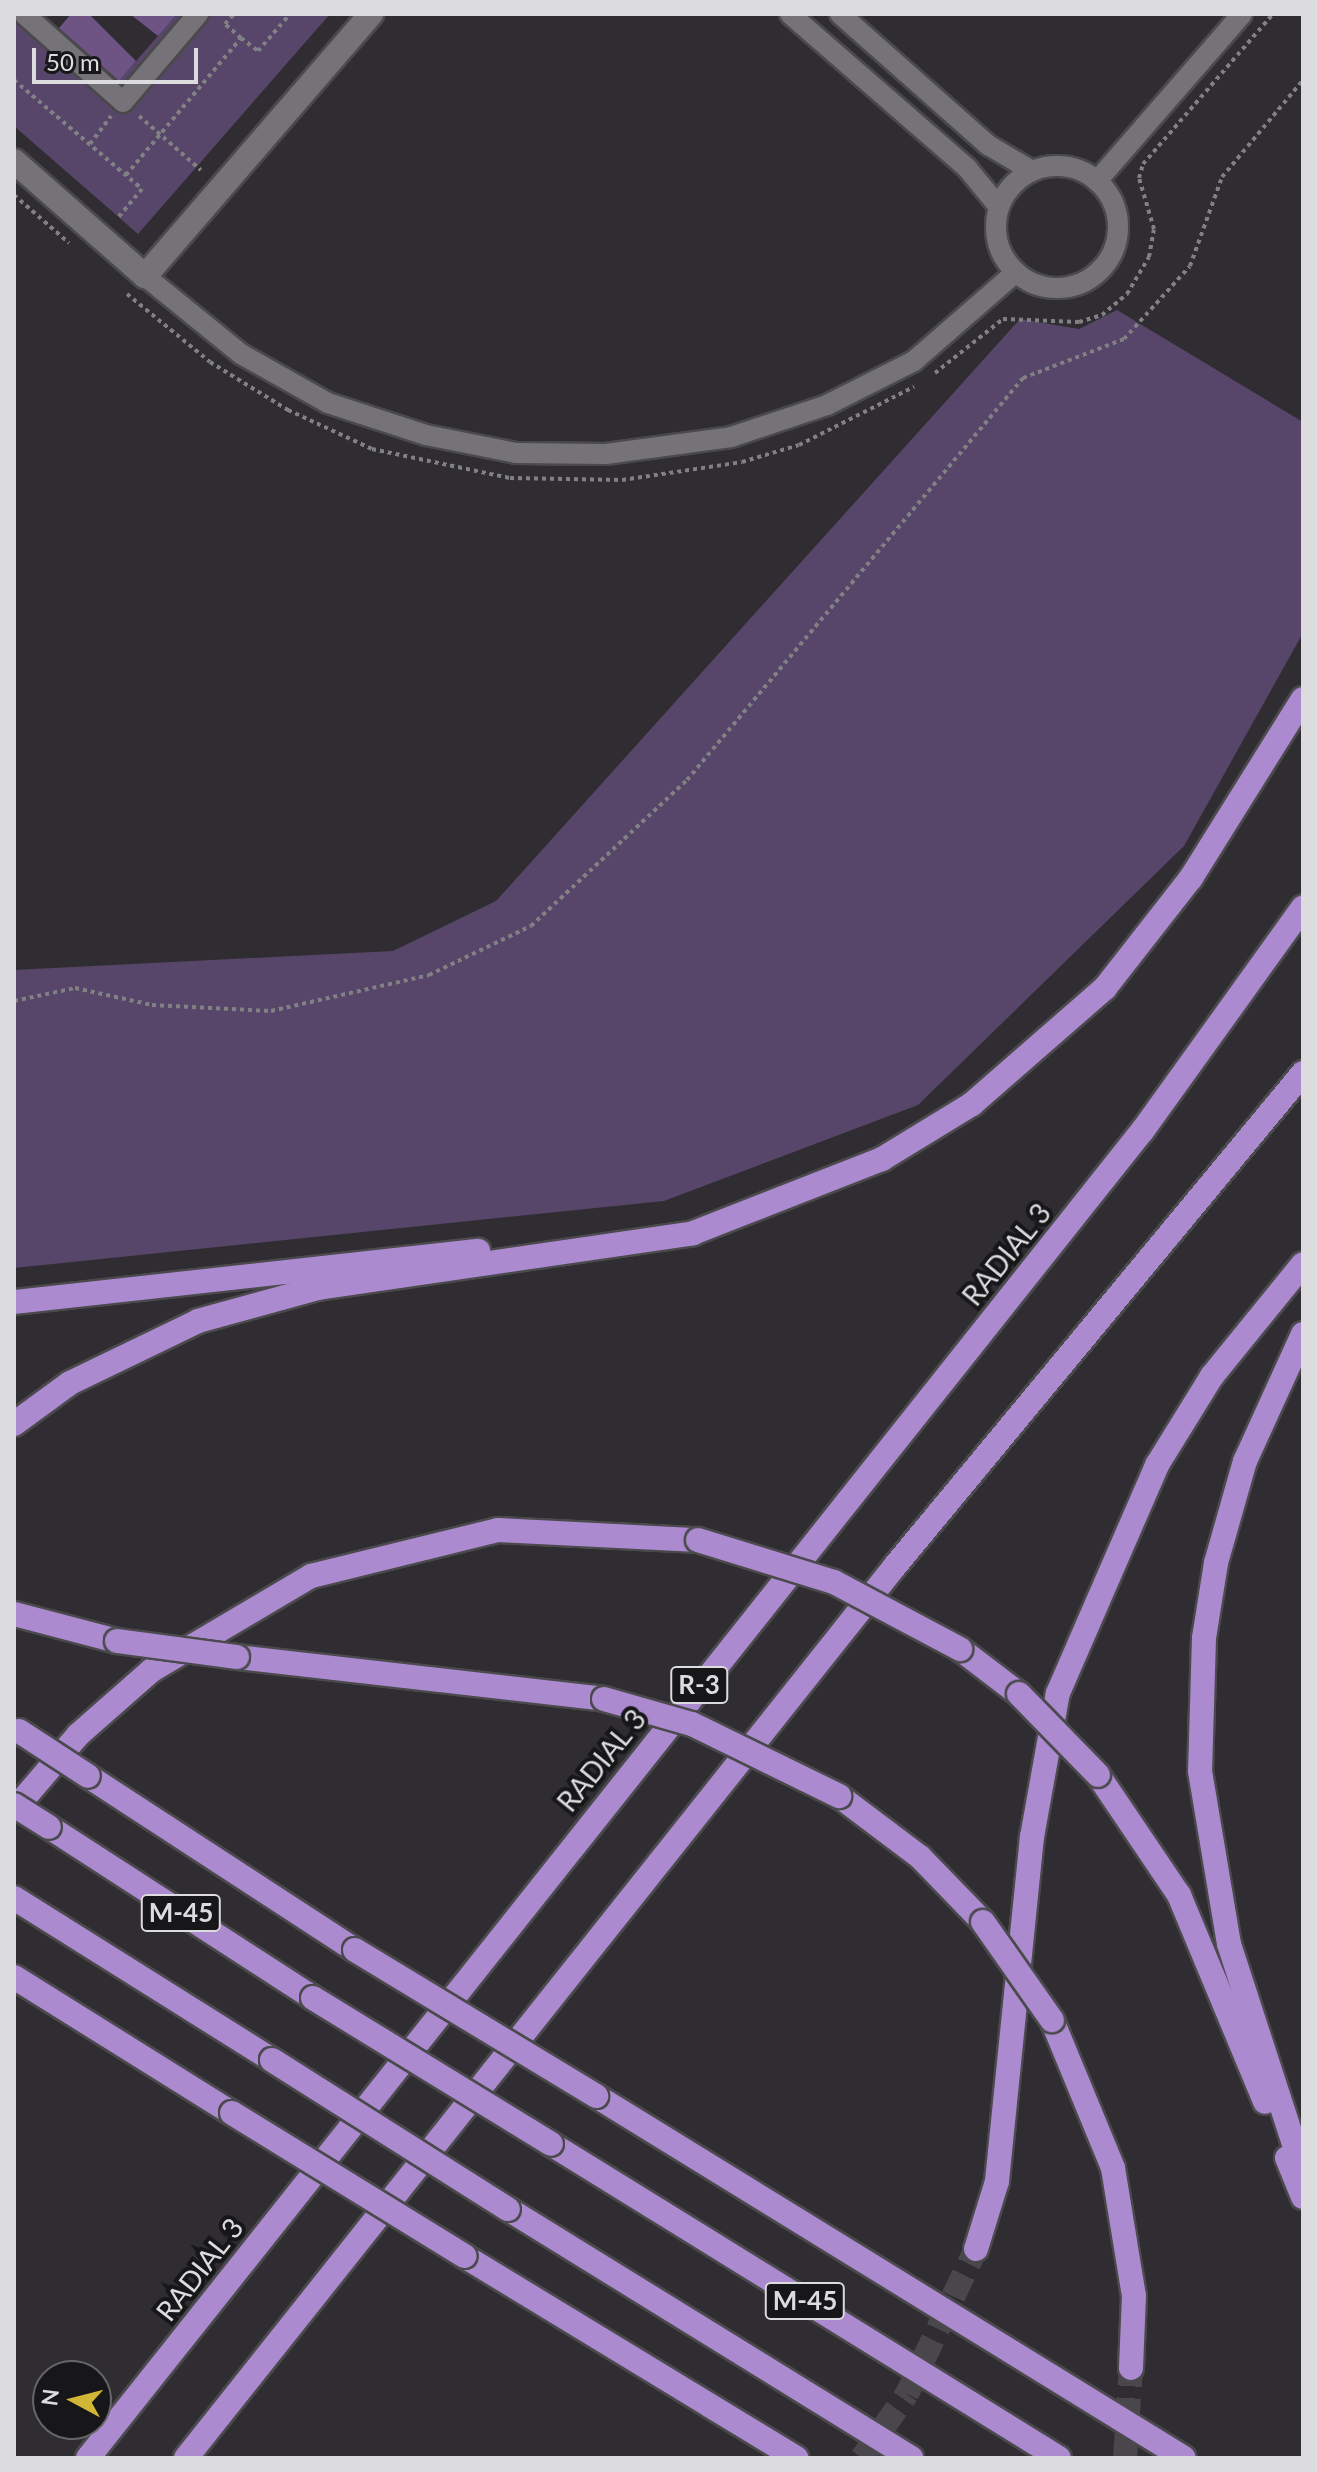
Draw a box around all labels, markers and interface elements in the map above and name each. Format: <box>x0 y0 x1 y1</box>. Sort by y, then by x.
scale bar <box>36 32 202 82</box>
text: 50 m <box>46 47 100 76</box>
street label: RADIAL 3 <box>954 1196 1058 1312</box>
road number: R-3 <box>669 1663 729 1707</box>
street label: RADIAL 3 <box>549 1702 653 1818</box>
road number: M-45 <box>139 1891 223 1935</box>
street label: RADIAL 3 <box>148 2210 250 2328</box>
road number: M-45 <box>763 2279 847 2323</box>
north arrow <box>32 2360 112 2440</box>
text: N <box>35 2387 64 2407</box>

